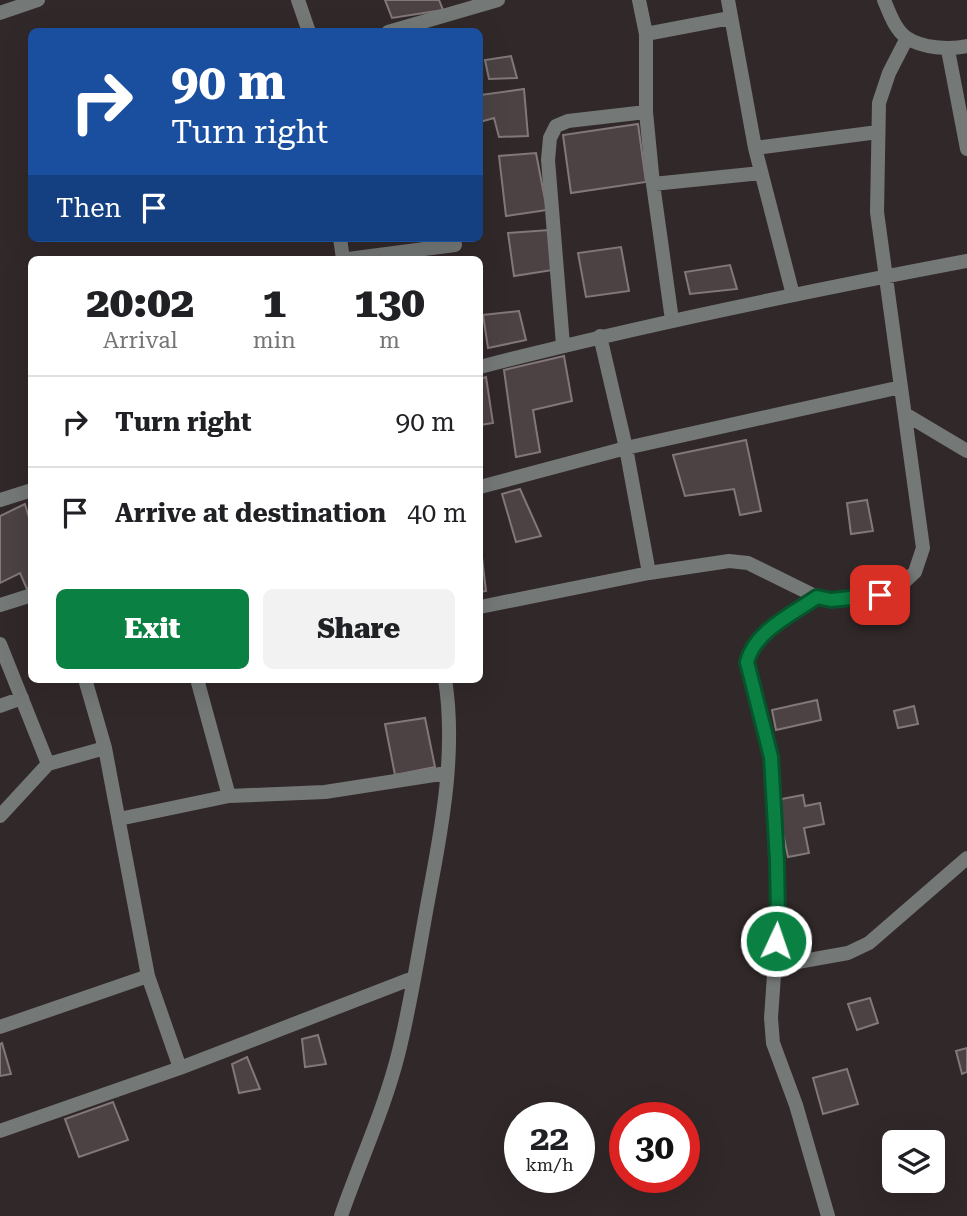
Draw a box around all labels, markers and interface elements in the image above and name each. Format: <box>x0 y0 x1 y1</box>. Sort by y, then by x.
text: 90 m <box>171 54 286 111</box>
icon: right <box>56 56 147 147</box>
text: Turn right <box>171 113 328 151</box>
icon: arrive <box>135 189 173 227</box>
text: Then <box>56 193 121 223</box>
text: 20:02 <box>86 278 194 327</box>
text: 1 <box>262 278 286 327</box>
text: 130 <box>354 278 425 327</box>
text: Arrival <box>103 327 178 354</box>
text: min <box>253 327 296 354</box>
text: m <box>379 327 400 354</box>
icon: right <box>56 403 94 441</box>
text: Turn right <box>115 407 251 437</box>
text: 90 m <box>396 407 455 437</box>
icon: arrive <box>56 494 94 532</box>
text: Arrive at destination <box>115 498 386 528</box>
text: 40 m <box>407 498 467 528</box>
pin <box>850 565 910 625</box>
icon: arrive <box>861 576 899 614</box>
button: Exit <box>56 589 249 669</box>
button: Share <box>263 589 455 669</box>
position arrow <box>739 904 813 978</box>
speed limit sign: 30 <box>609 1102 700 1193</box>
text: 22 <box>530 1118 569 1159</box>
map controls <box>882 1130 945 1193</box>
button: layers <box>882 1130 945 1193</box>
text: km/h <box>525 1154 574 1175</box>

